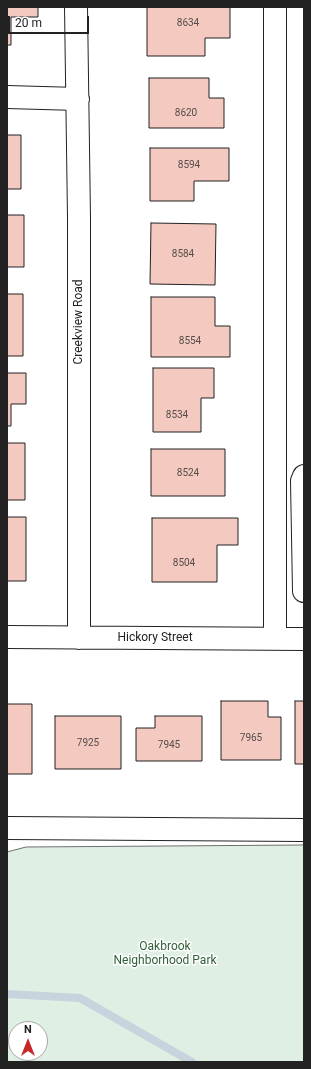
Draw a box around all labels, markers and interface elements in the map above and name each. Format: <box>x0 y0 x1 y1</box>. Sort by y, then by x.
scale bar <box>10 8 91 34</box>
text: 20 m <box>15 16 42 30</box>
house number: 8634 <box>177 17 199 29</box>
house number: 8620 <box>175 107 197 119</box>
house number: 8594 <box>178 159 200 171</box>
house number: 8584 <box>172 248 194 260</box>
street label: Creekview Road <box>72 279 86 365</box>
house number: 8554 <box>179 335 201 347</box>
house number: 8534 <box>166 409 188 421</box>
house number: 8524 <box>177 467 199 479</box>
house number: 8504 <box>173 557 195 569</box>
street label: Hickory Street <box>117 631 193 645</box>
house number: 7965 <box>240 732 262 744</box>
house number: 7925 <box>77 737 99 749</box>
house number: 7945 <box>158 739 180 751</box>
park label: Oakbrook Neighborhood Park <box>113 940 217 968</box>
north arrow <box>8 1021 48 1061</box>
text: N <box>24 1023 32 1036</box>

